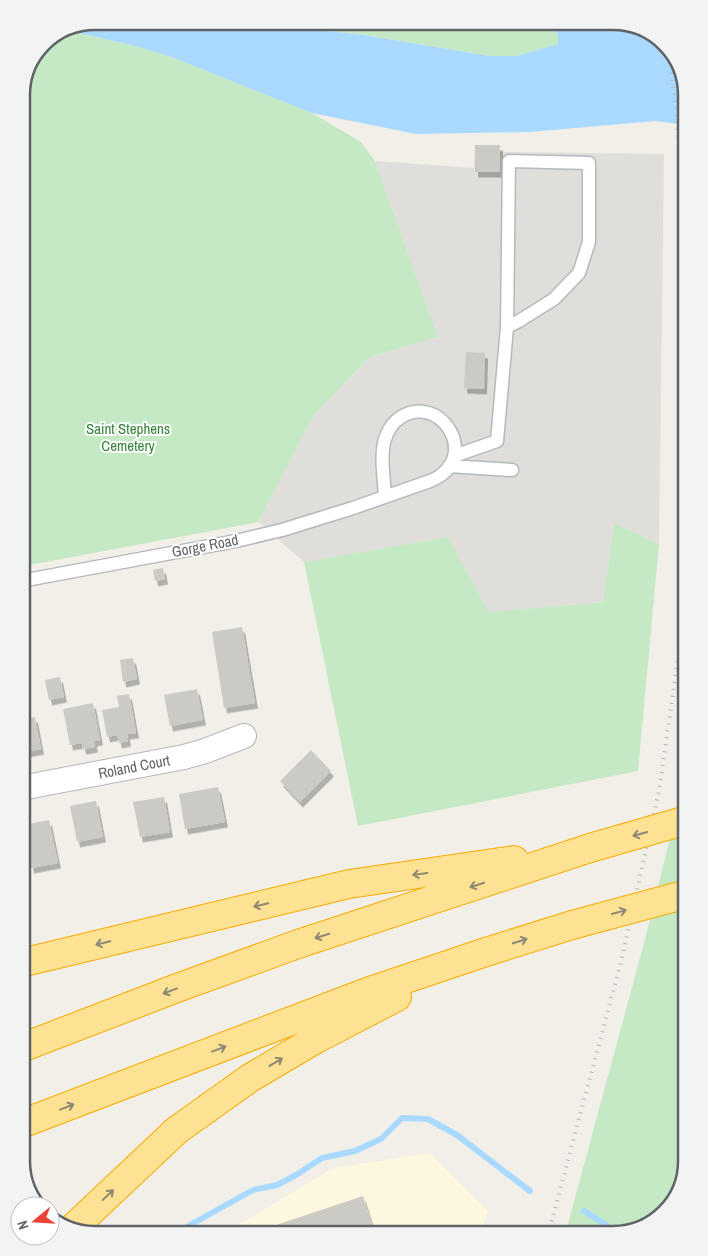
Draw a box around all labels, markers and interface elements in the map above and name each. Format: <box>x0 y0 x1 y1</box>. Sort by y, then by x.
park label: Saint Stephens Cemetery <box>86 418 170 456</box>
street label: Gorge Road <box>170 529 240 562</box>
street label: Roland Court <box>96 749 172 784</box>
one-way arrow <box>632 829 648 839</box>
one-way arrow <box>413 869 429 879</box>
one-way arrow <box>469 881 485 891</box>
one-way arrow <box>254 901 270 910</box>
one-way arrow <box>611 907 627 916</box>
one-way arrow <box>315 932 331 941</box>
one-way arrow <box>512 936 527 945</box>
one-way arrow <box>96 939 112 948</box>
one-way arrow <box>162 987 178 996</box>
one-way arrow <box>211 1044 226 1053</box>
one-way arrow <box>268 1057 282 1067</box>
one-way arrow <box>59 1102 74 1111</box>
one-way arrow <box>101 1189 114 1201</box>
north arrow <box>10 1196 60 1246</box>
text: N <box>13 1218 32 1232</box>

